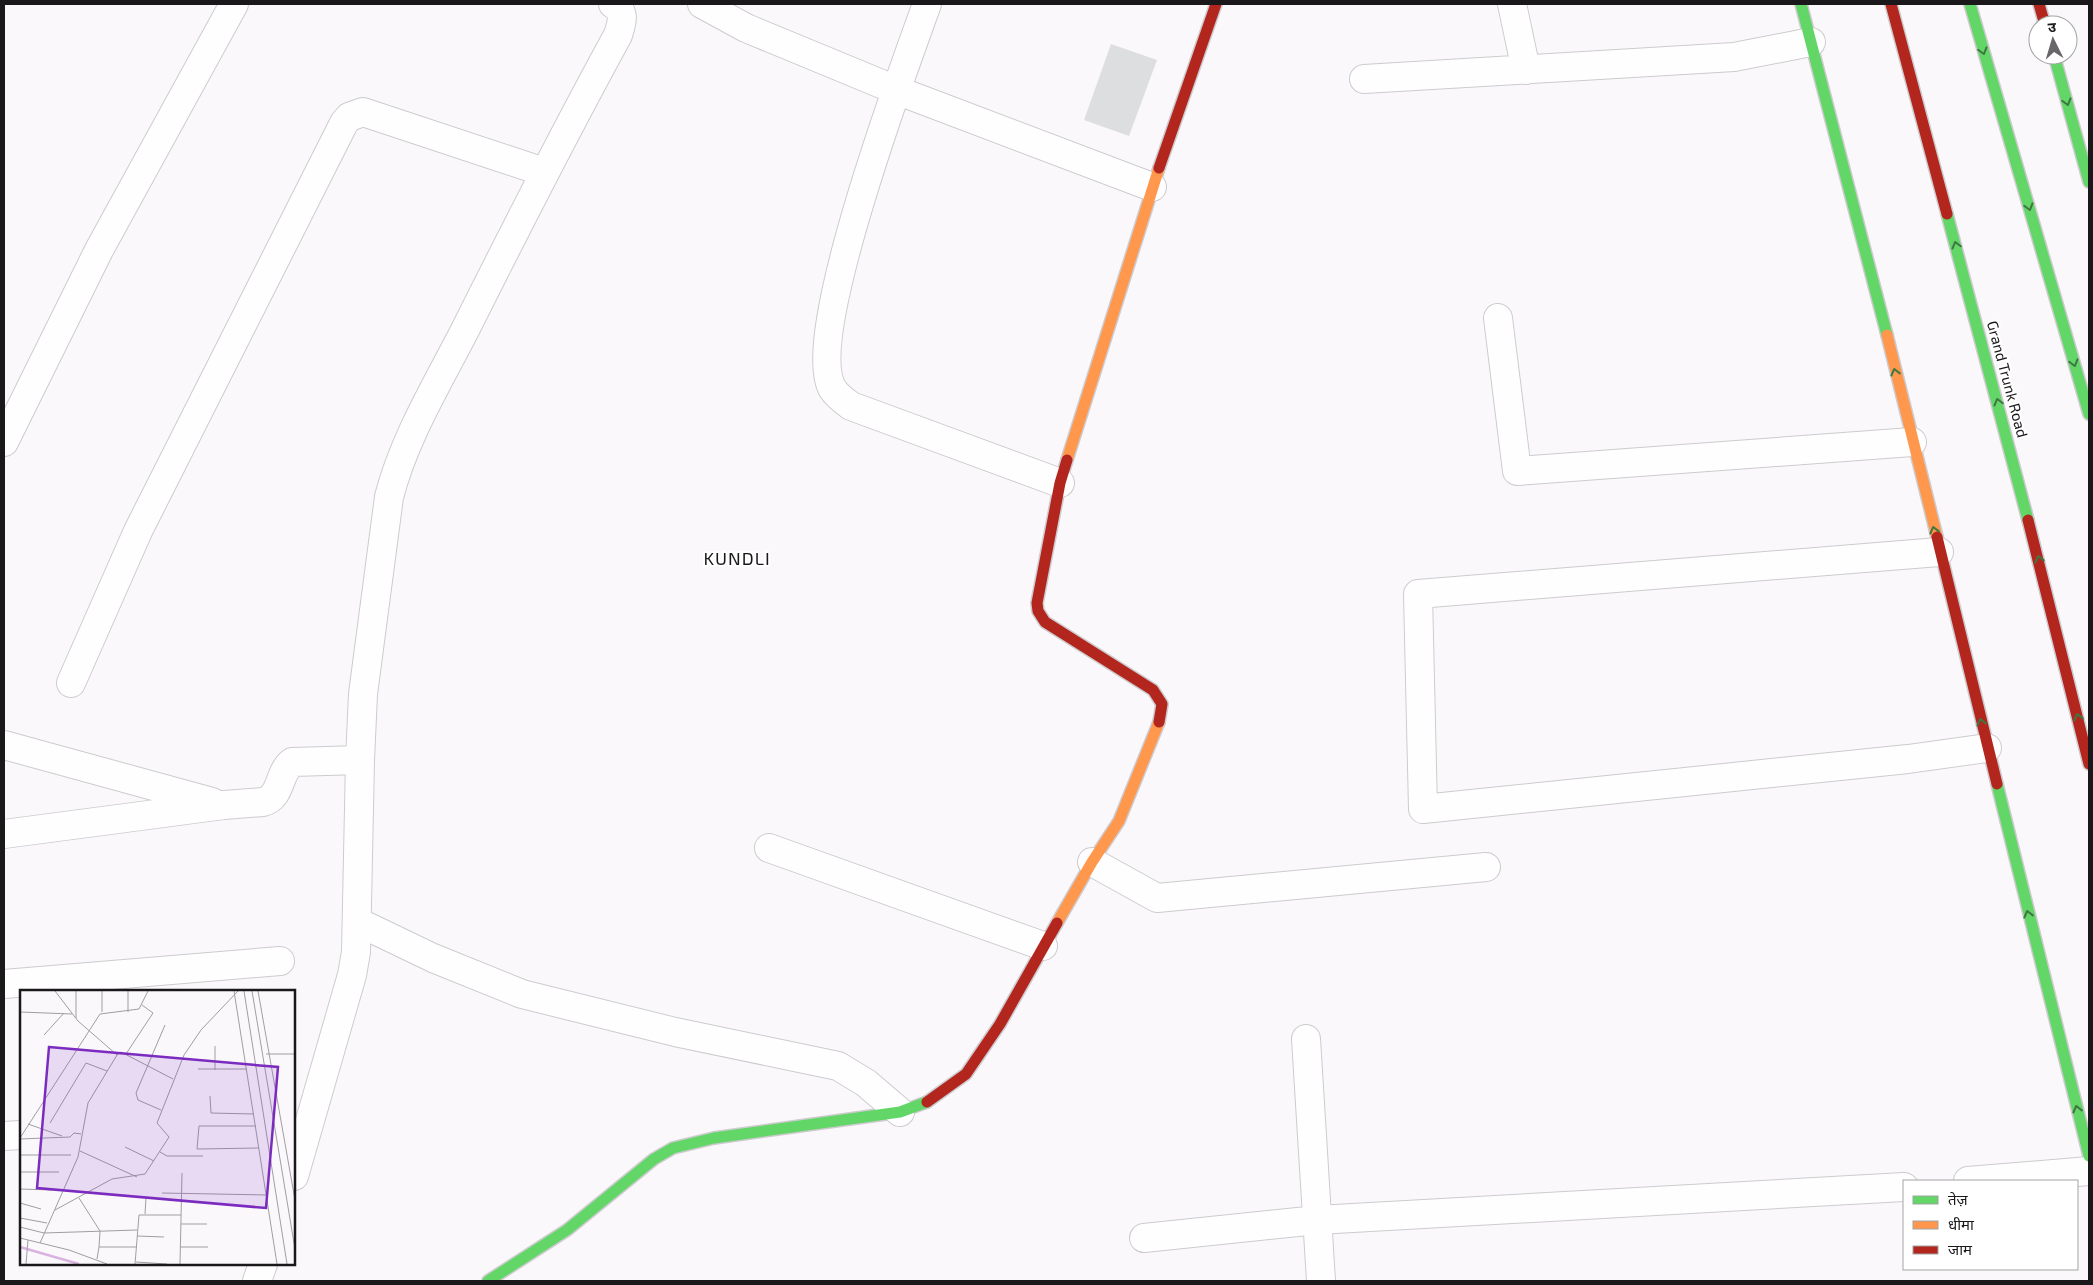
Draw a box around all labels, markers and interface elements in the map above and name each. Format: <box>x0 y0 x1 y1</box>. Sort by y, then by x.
north arrow <box>2028 15 2078 65</box>
text: उ <box>2047 18 2057 35</box>
one-way arrow <box>1978 46 1988 54</box>
one-way arrow <box>2061 97 2071 106</box>
one-way arrow <box>2023 202 2033 210</box>
one-way arrow <box>1951 241 1962 249</box>
street label: Grand Trunk Road <box>1984 319 2032 439</box>
one-way arrow <box>2069 358 2079 366</box>
one-way arrow <box>1890 368 1901 377</box>
one-way arrow <box>1993 397 2004 406</box>
one-way arrow <box>1929 526 1940 535</box>
district label: KUNDLI <box>703 547 771 569</box>
one-way arrow <box>2034 555 2045 564</box>
one-way arrow <box>2073 714 2083 722</box>
one-way arrow <box>1976 718 1987 727</box>
one-way arrow <box>2023 909 2034 918</box>
inset map <box>20 990 295 1265</box>
one-way arrow <box>2072 1104 2083 1113</box>
legend <box>1903 1180 2078 1270</box>
text: तेज़ <box>1948 1190 1969 1208</box>
text: धीमा <box>1948 1215 1975 1233</box>
text: जाम <box>1948 1240 1973 1258</box>

